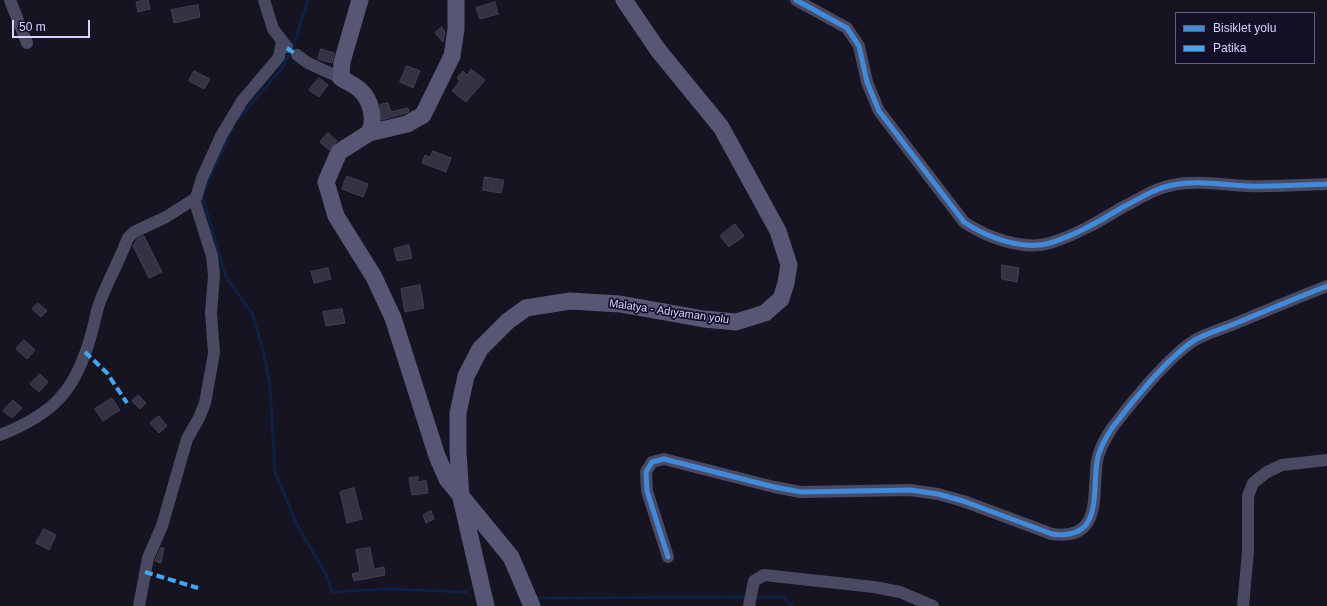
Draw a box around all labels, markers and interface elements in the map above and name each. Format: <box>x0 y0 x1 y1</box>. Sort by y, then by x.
scale bar <box>14 12 92 38</box>
legend <box>1175 12 1315 64</box>
text: 50 m <box>19 20 46 34</box>
text: Bisiklet yolu <box>1213 21 1276 35</box>
text: Patika <box>1213 41 1246 55</box>
street label: Malatya - Adıyaman yolu <box>608 297 730 327</box>

